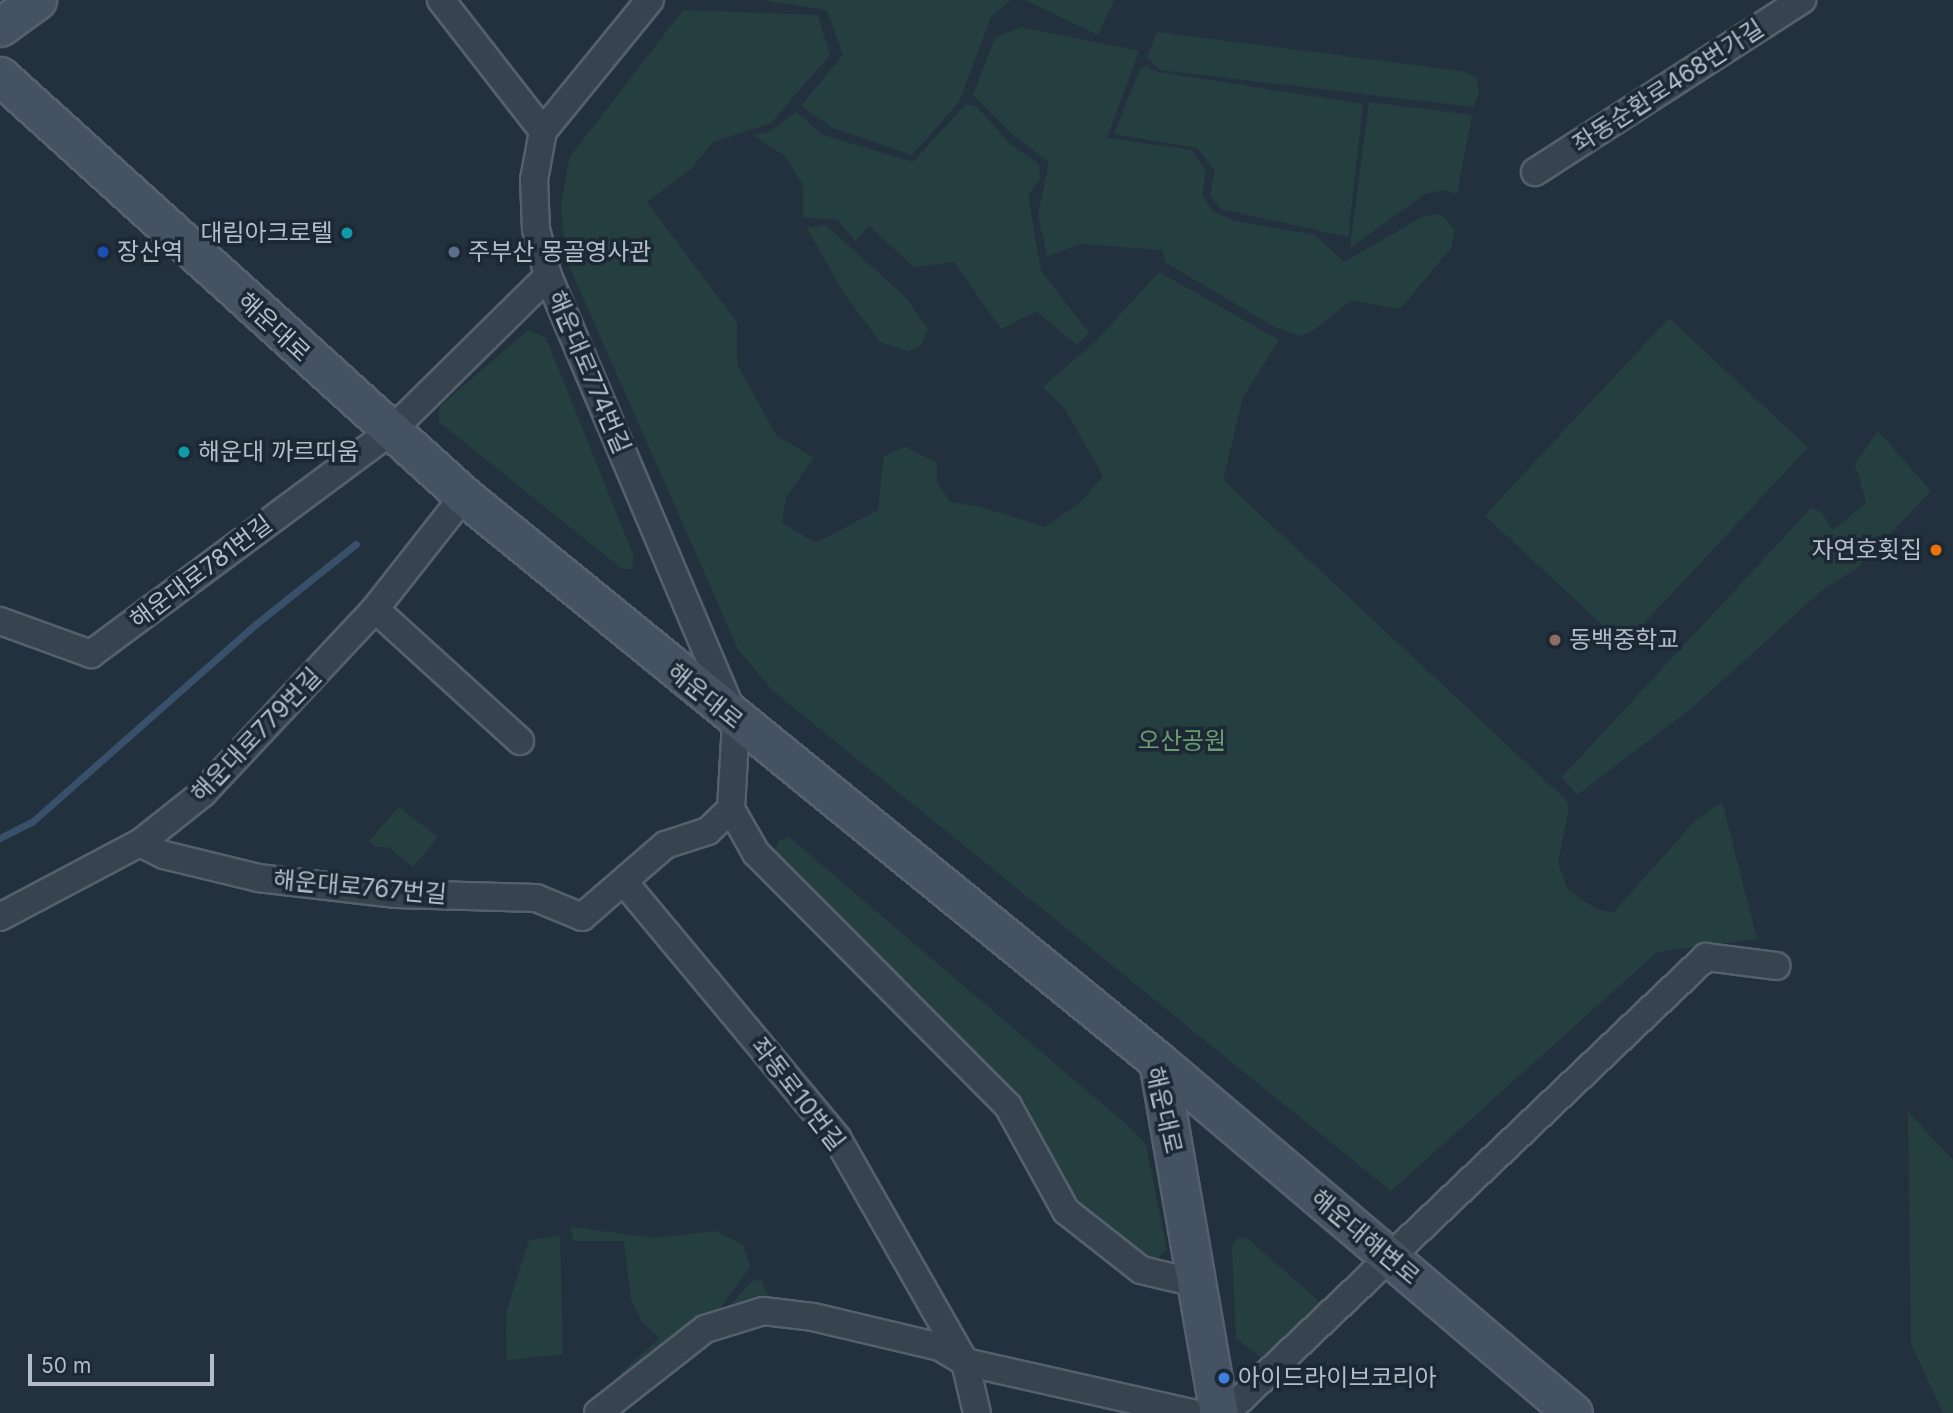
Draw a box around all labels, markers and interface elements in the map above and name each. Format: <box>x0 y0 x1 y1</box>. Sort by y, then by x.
street label: 좌동순환로468번가길 <box>1567 14 1769 158</box>
place label: 대림아크로텔 <box>201 219 333 247</box>
marker: 대림아크로텔 <box>339 225 355 241</box>
place label: 장산역 <box>117 238 183 266</box>
place label: 주부산 몽골영사관 <box>468 238 651 266</box>
marker: 장산역 <box>95 244 111 260</box>
marker: 주부산 몽골영사관 <box>446 244 462 260</box>
street label: 해운대로 <box>232 286 316 368</box>
street label: 해운대로774번길 <box>542 286 636 458</box>
place label: 해운대 까르띠움 <box>198 438 359 466</box>
marker: 해운대 까르띠움 <box>176 444 192 460</box>
street label: 해운대로781번길 <box>124 509 278 635</box>
place label: 자연호횟집 <box>1812 536 1922 564</box>
marker: 자연호횟집 <box>1928 542 1944 558</box>
place label: 동백중학교 <box>1569 626 1679 654</box>
marker: 동백중학교 <box>1547 632 1563 648</box>
street label: 해운대로 <box>662 657 748 735</box>
street label: 해운대로779번길 <box>185 662 327 808</box>
park label: 오산공원 <box>1138 727 1226 755</box>
street label: 해운대로767번길 <box>272 865 448 909</box>
street label: 좌동로10번길 <box>745 1032 851 1156</box>
street label: 해운대로 <box>1140 1064 1188 1156</box>
street label: 해운대해변로 <box>1305 1183 1425 1291</box>
scale bar <box>32 1340 217 1384</box>
text: 50 m <box>41 1353 91 1378</box>
place label: 아이드라이브코리아 <box>1238 1364 1437 1392</box>
marker: 아이드라이브코리아 <box>1216 1370 1232 1386</box>

